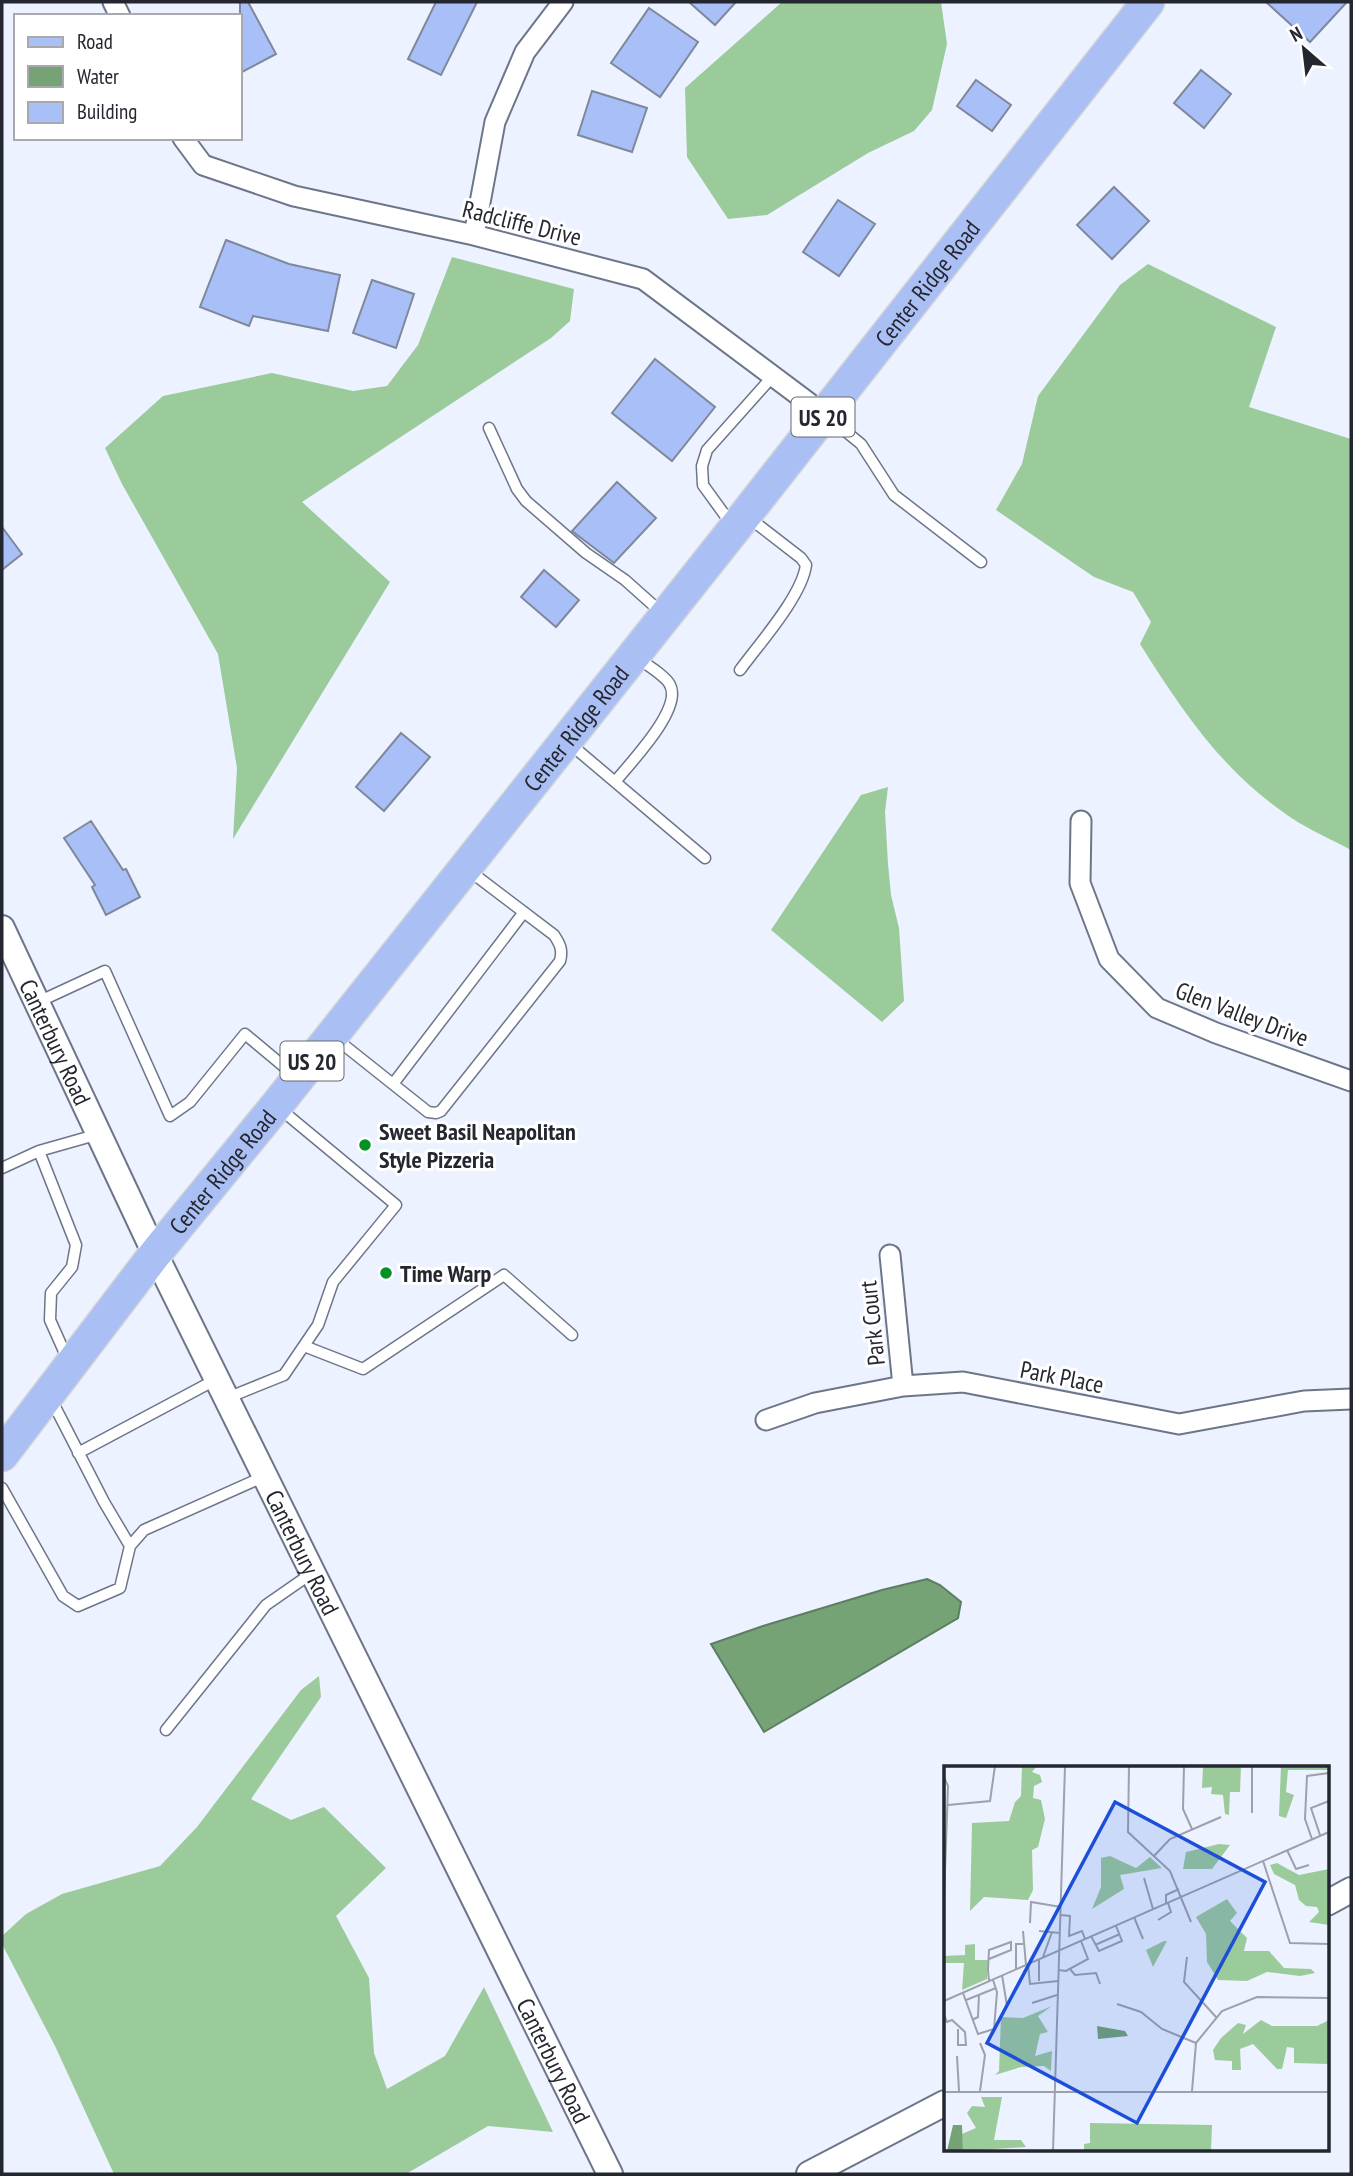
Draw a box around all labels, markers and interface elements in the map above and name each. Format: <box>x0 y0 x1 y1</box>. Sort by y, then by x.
legend <box>14 14 242 140</box>
north arrow <box>1269 14 1339 84</box>
text: N <box>1286 21 1306 47</box>
text: Road <box>77 28 113 55</box>
text: Water <box>77 63 119 90</box>
text: Building <box>77 98 137 125</box>
street label: Radcliffe Drive <box>459 193 585 253</box>
street label: Center Ridge Road <box>868 214 986 353</box>
road number: US 20 <box>792 398 854 436</box>
street label: Center Ridge Road <box>516 659 635 798</box>
street label: Canterbury Road <box>13 974 98 1110</box>
street label: Glen Valley Drive <box>1171 974 1313 1054</box>
road number: US 20 <box>280 1042 344 1080</box>
street label: Center Ridge Road <box>162 1103 283 1240</box>
place label: Sweet Basil Neapolitan Style Pizzeria <box>379 1116 576 1175</box>
marker: Sweet Basil Neapolitan Style Pizzeria <box>357 1137 373 1153</box>
place label: Time Warp <box>400 1258 492 1289</box>
marker: Time Warp <box>378 1265 394 1281</box>
street label: Park Court <box>852 1279 892 1367</box>
street label: Park Place <box>1018 1354 1106 1400</box>
street label: Canterbury Road <box>259 1485 347 1620</box>
inset map <box>944 1766 1328 2152</box>
street label: Canterbury Road <box>510 1993 598 2128</box>

